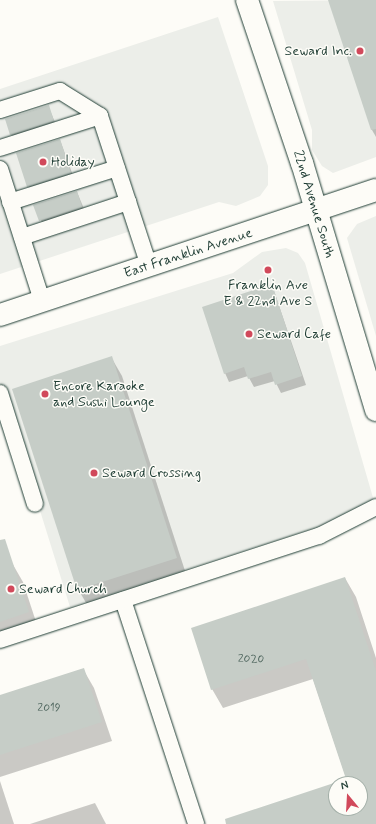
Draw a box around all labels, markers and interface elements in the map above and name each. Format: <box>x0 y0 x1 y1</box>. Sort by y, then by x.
place label: Seward Inc. <box>281 43 352 59</box>
marker: Seward Inc. <box>355 46 365 56</box>
street label: 22nd Avenue South <box>290 149 338 259</box>
place label: Holiday <box>51 154 95 170</box>
marker: Holiday <box>38 157 48 167</box>
street label: East Franklin Avenue <box>124 225 252 281</box>
marker: Franklin Ave E & 22nd Ave S <box>263 265 273 275</box>
place label: Franklin Ave E & 22nd Ave S <box>224 277 312 310</box>
place label: Seward Cafe <box>257 326 334 342</box>
marker: Seward Cafe <box>244 329 254 339</box>
place label: Encore Karaoke and Sushi Lounge <box>53 378 152 410</box>
marker: Encore Karaoke and Sushi Lounge <box>40 389 50 399</box>
place label: Seward Crossing <box>102 465 203 481</box>
marker: Seward Crossing <box>89 468 99 478</box>
place label: Seward Church <box>19 581 110 597</box>
marker: Seward Church <box>6 584 16 594</box>
house number: 2020 <box>238 653 264 667</box>
house number: 2019 <box>37 702 61 716</box>
north arrow <box>328 776 368 816</box>
text: N <box>339 778 350 793</box>

